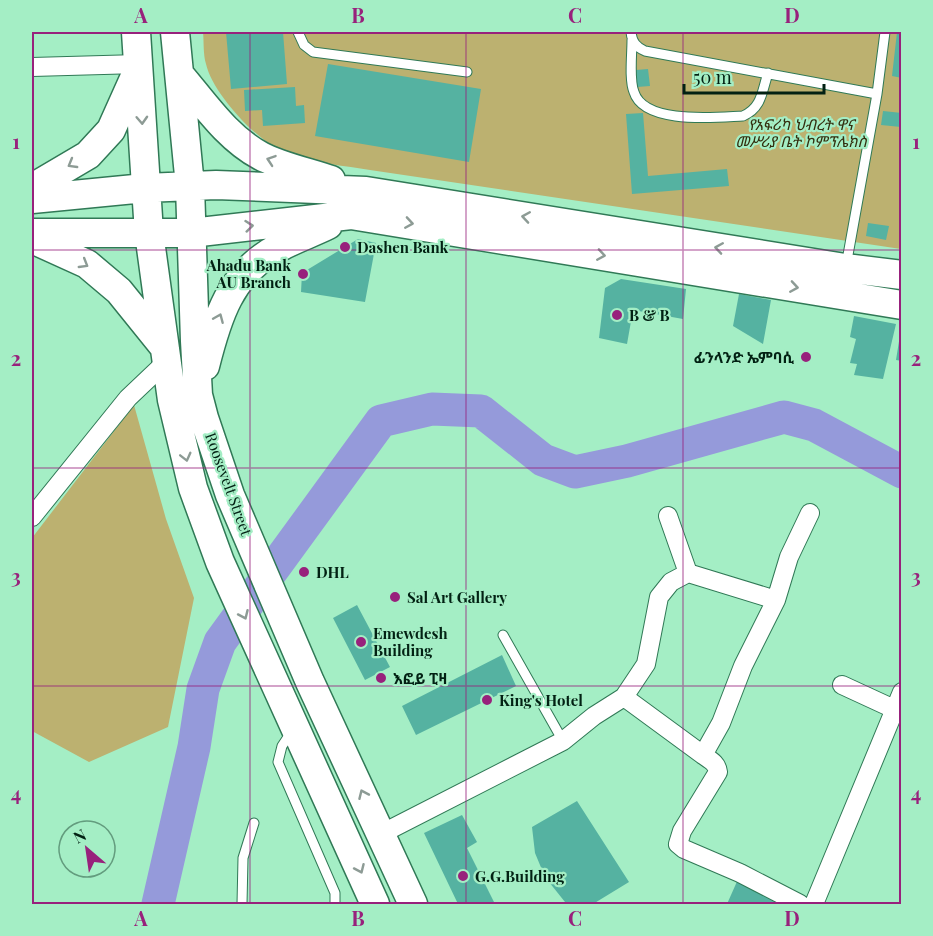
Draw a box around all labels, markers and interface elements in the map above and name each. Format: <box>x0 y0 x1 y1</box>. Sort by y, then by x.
text: A <box>133 1 148 28</box>
text: B <box>351 1 365 28</box>
text: C <box>568 1 582 28</box>
text: D <box>784 1 800 28</box>
scale bar <box>684 57 824 95</box>
text: 50 m <box>693 65 732 89</box>
park label: የአፍሪካ ህብረት ዋና መሥሪያ ቤት ኮምፕሌክስ <box>735 114 867 151</box>
one-way arrow <box>135 115 148 124</box>
text: 1 <box>12 127 20 154</box>
text: 1 <box>912 127 920 154</box>
one-way arrow <box>266 154 277 167</box>
one-way arrow <box>67 157 78 168</box>
one-way arrow <box>522 211 531 223</box>
one-way arrow <box>404 217 414 229</box>
one-way arrow <box>245 220 254 233</box>
place label: Dashen Bank <box>357 237 449 257</box>
marker: Dashen Bank <box>338 240 352 254</box>
one-way arrow <box>714 242 724 254</box>
one-way arrow <box>596 248 606 261</box>
place label: Ahadu Bank AU Branch <box>206 255 291 292</box>
one-way arrow <box>78 257 88 268</box>
marker: Ahadu Bank AU Branch <box>296 267 310 281</box>
one-way arrow <box>788 280 798 293</box>
place label: B & B <box>629 305 670 325</box>
marker: B & B <box>610 308 624 322</box>
one-way arrow <box>212 313 224 324</box>
text: 2 <box>11 344 21 371</box>
text: 2 <box>911 344 921 371</box>
place label: ፊንላንድ ኤምባሲ <box>694 347 795 367</box>
marker: ፊንላንድ ኤምባሲ <box>799 350 813 364</box>
street label: Roosevelt Street <box>201 430 257 539</box>
one-way arrow <box>178 452 191 462</box>
text: 3 <box>11 562 21 589</box>
place label: DHL <box>316 562 349 582</box>
text: 3 <box>911 562 921 589</box>
marker: DHL <box>297 565 311 579</box>
place label: Sal Art Gallery <box>407 587 507 607</box>
marker: Sal Art Gallery <box>388 590 402 604</box>
one-way arrow <box>237 609 249 620</box>
place label: Emewdesh Building <box>373 623 448 660</box>
marker: Emewdesh Building <box>354 635 368 649</box>
place label: እፎይ ፒዛ <box>393 668 447 688</box>
marker: እፎይ ፒዛ <box>374 671 388 685</box>
place label: King's Hotel <box>499 690 583 710</box>
marker: King's Hotel <box>480 693 494 707</box>
text: 4 <box>11 779 21 806</box>
text: 4 <box>911 779 921 806</box>
one-way arrow <box>358 789 370 800</box>
north arrow <box>57 819 117 879</box>
text: N <box>69 823 90 847</box>
one-way arrow <box>353 862 365 873</box>
place label: G.G.Building <box>475 866 565 886</box>
marker: G.G.Building <box>456 869 470 883</box>
text: A <box>133 904 148 931</box>
text: B <box>351 904 365 931</box>
text: C <box>568 904 582 931</box>
text: D <box>784 904 800 931</box>

